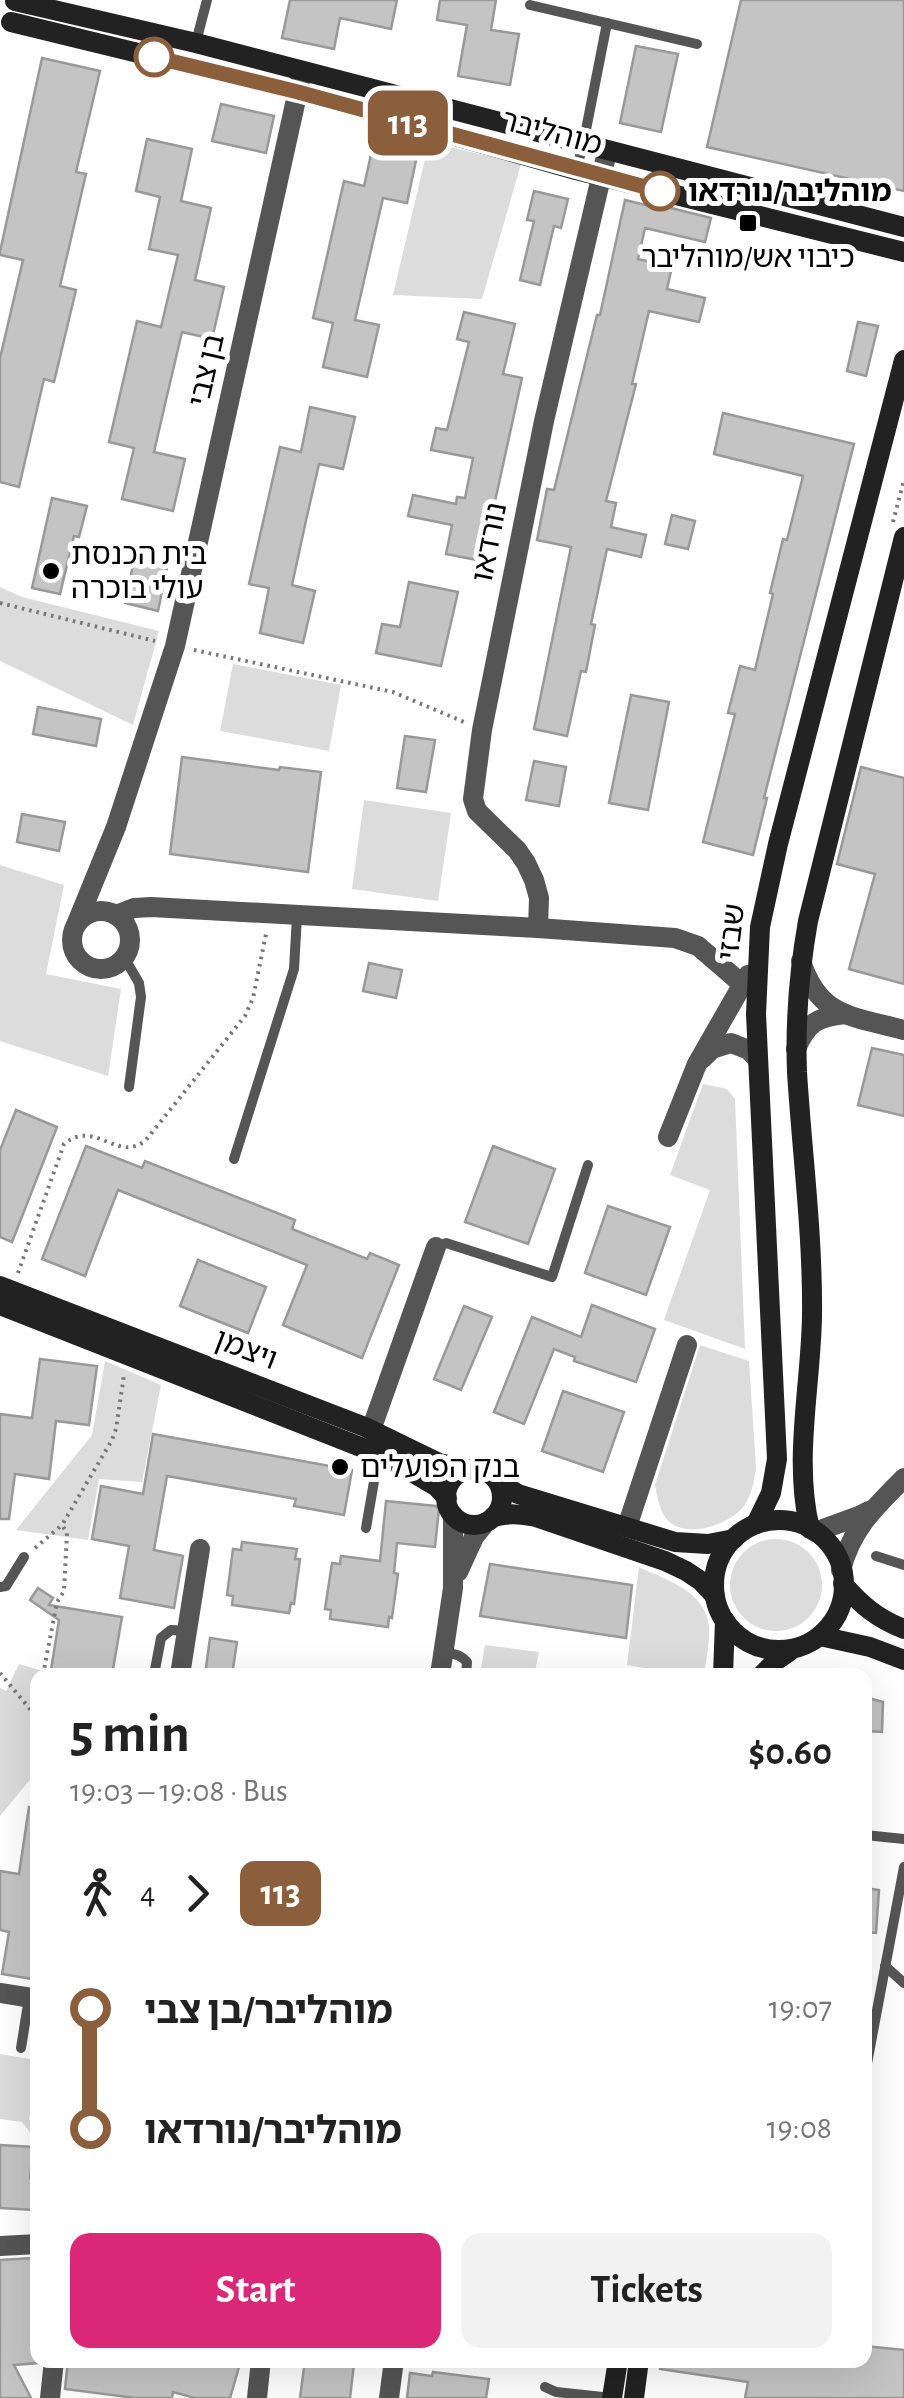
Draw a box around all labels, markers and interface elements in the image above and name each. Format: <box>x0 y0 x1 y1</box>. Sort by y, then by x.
unlabelled marker <box>135 38 173 76</box>
line badge: 113 <box>350 90 466 156</box>
street label: מוהליבר <box>498 105 605 161</box>
text: 113 <box>388 106 428 141</box>
marker: מוהליבר/נורדאו <box>641 172 679 210</box>
place label: מוהליבר/נורדאו <box>688 177 892 207</box>
marker: כיבוי אש/מוהליבר <box>737 212 759 234</box>
place label: כיבוי אש/מוהליבר <box>641 243 855 273</box>
street label: בן צבי <box>184 331 230 410</box>
street label: נורדאו <box>468 500 512 584</box>
place label: בית הכנסת עולי בוכרה <box>71 540 207 604</box>
marker: בית הכנסת עולי בוכרה <box>40 560 62 582</box>
street label: שבזי <box>714 902 750 962</box>
street label: ויצמן <box>210 1324 281 1375</box>
place label: בנק הפועלים <box>360 1453 520 1483</box>
marker: בנק הפועלים <box>329 1456 351 1478</box>
text: 5 min <box>70 1707 190 1762</box>
text: $0.60 <box>748 1734 832 1772</box>
text: 19:03 – 19:08 · Bus <box>70 1775 288 1807</box>
icon: walk <box>70 1866 125 1921</box>
icon: forward <box>170 1866 225 1921</box>
text: 113 <box>260 1876 301 1911</box>
text: 4 <box>140 1877 155 1909</box>
text: 19:07 <box>768 1992 832 2024</box>
text: מוהליבר/בן צבי <box>144 1993 393 2031</box>
text: 19:08 <box>767 2112 832 2144</box>
text: מוהליבר/נורדאו <box>144 2113 402 2151</box>
button: Start <box>70 2233 441 2348</box>
button: Tickets <box>461 2233 832 2348</box>

